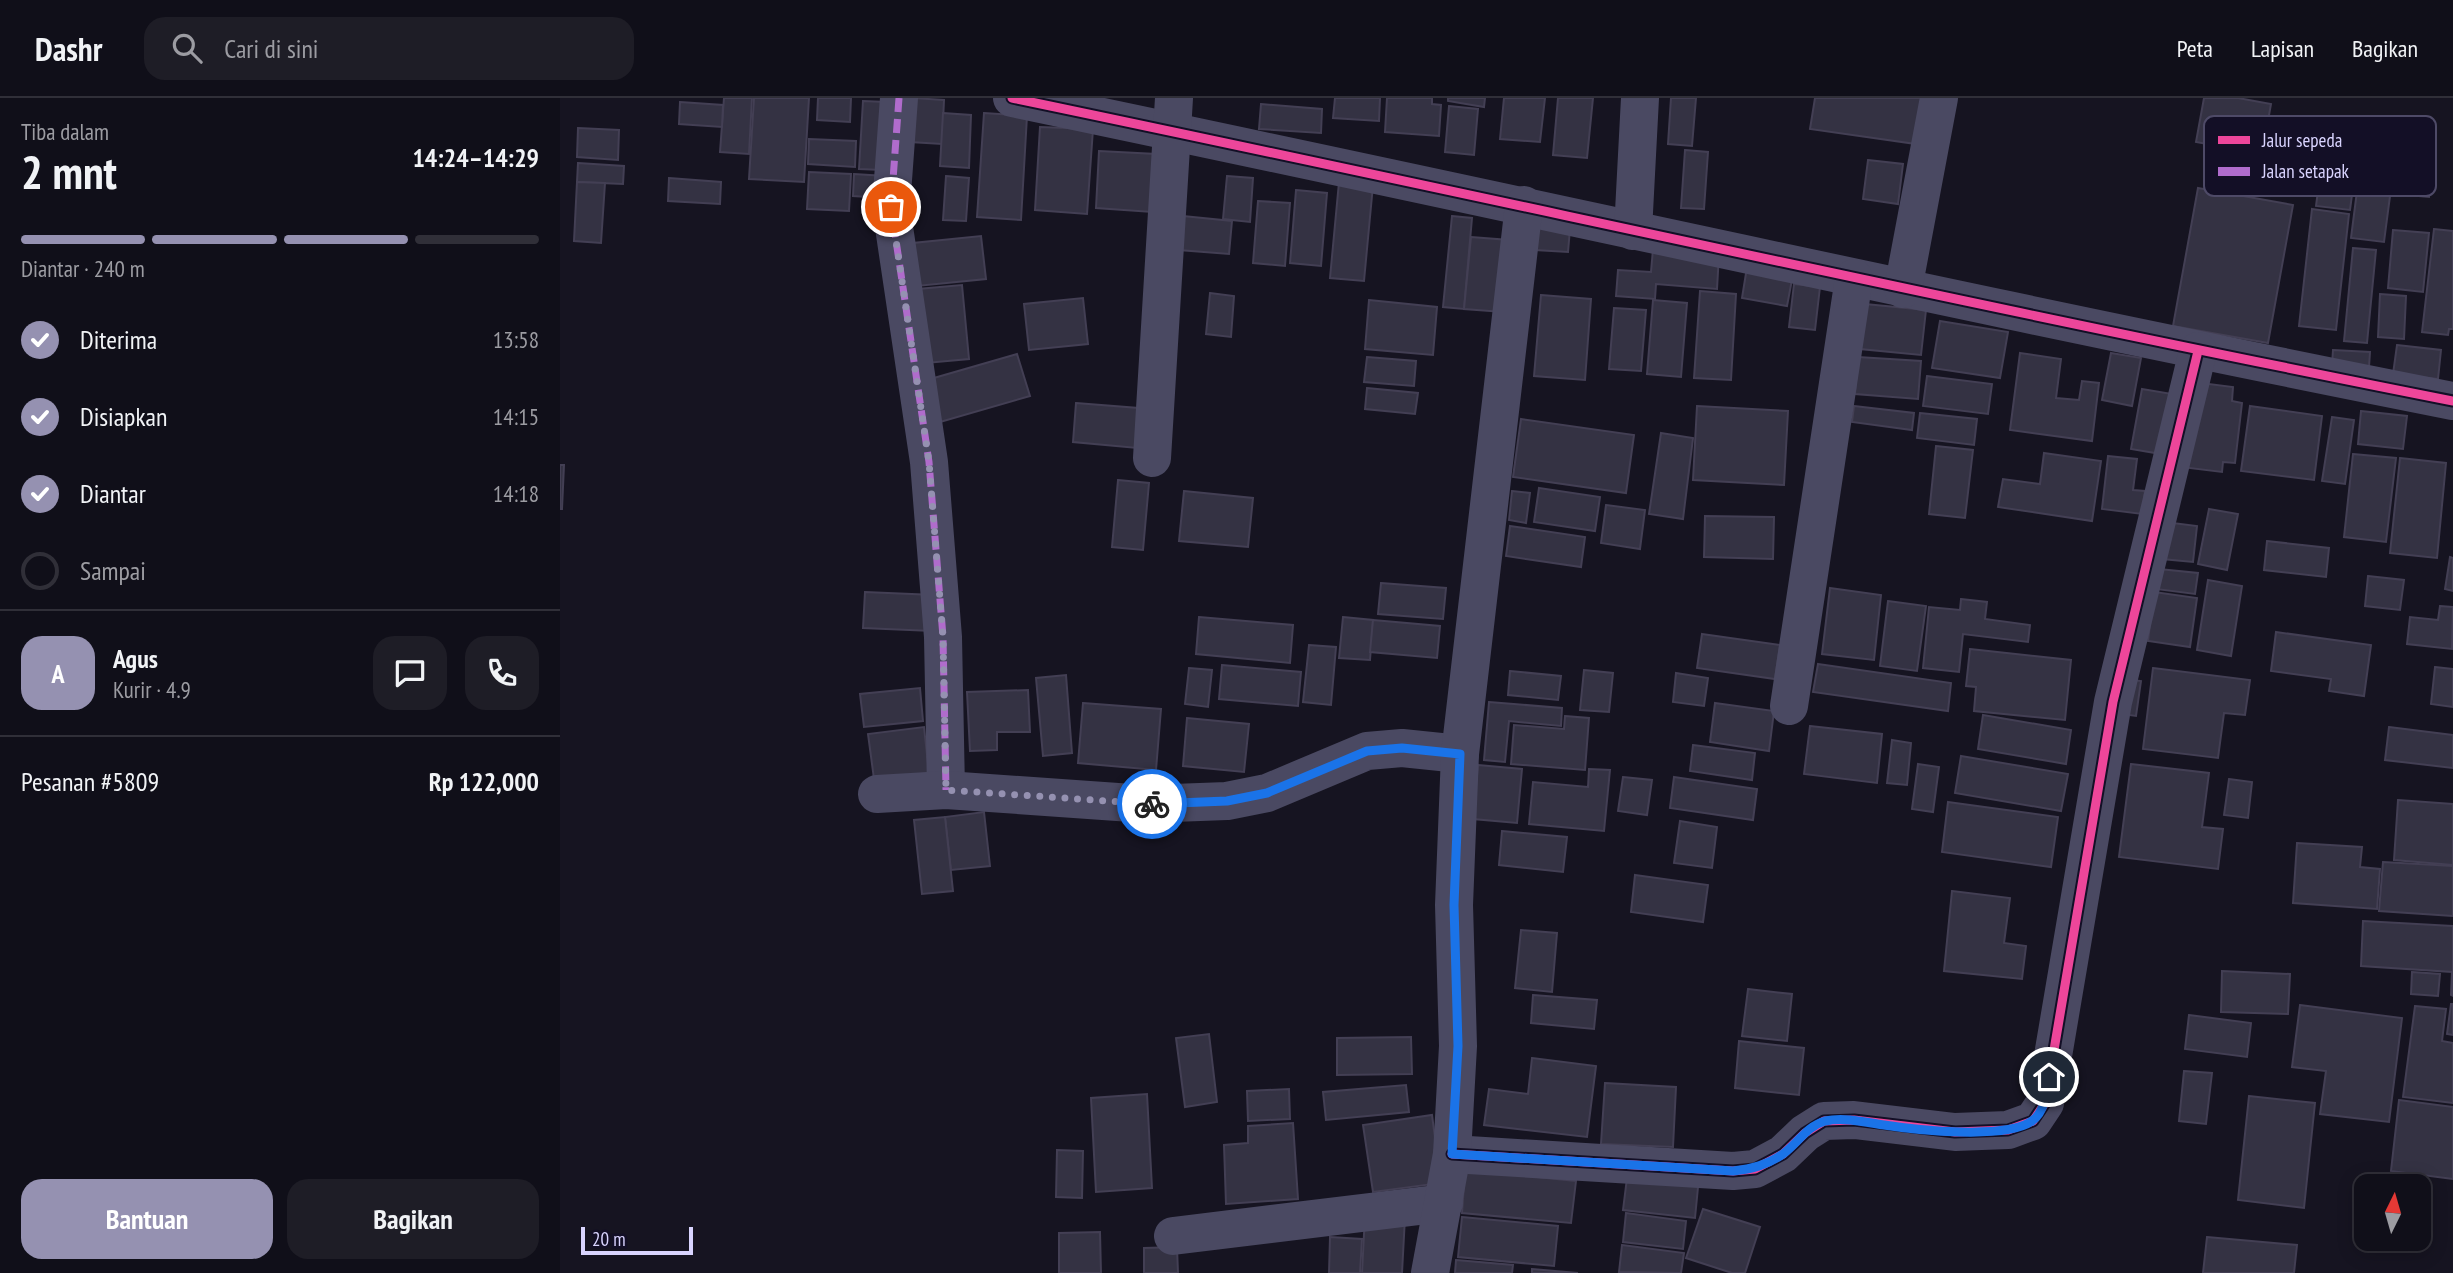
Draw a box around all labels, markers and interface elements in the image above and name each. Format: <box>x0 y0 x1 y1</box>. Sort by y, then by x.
search box <box>144 17 634 80</box>
text: Dashr <box>35 27 102 70</box>
icon: search <box>168 29 206 67</box>
text: Cari di sini <box>224 32 318 65</box>
text: Peta <box>2177 33 2213 64</box>
text: Lapisan <box>2251 33 2314 64</box>
text: Bagikan <box>2352 33 2418 64</box>
legend <box>2204 116 2436 196</box>
text: Tiba dalam <box>21 117 109 146</box>
text: Jalur sepeda <box>2261 128 2342 152</box>
text: 14:24–14:29 <box>412 141 539 174</box>
text: 2 mnt <box>21 142 117 202</box>
text: Jalan setapak <box>2261 159 2350 183</box>
pin <box>861 177 921 237</box>
icon: bag <box>872 188 910 226</box>
text: Diantar · 240 m <box>21 254 145 283</box>
icon: check <box>21 321 59 359</box>
text: Diterima <box>80 323 157 356</box>
text: 13:58 <box>493 325 539 354</box>
icon: check <box>21 398 59 436</box>
text: Disiapkan <box>80 400 167 433</box>
text: 14:15 <box>493 402 539 431</box>
icon: check <box>21 475 59 513</box>
text: Diantar <box>80 477 146 510</box>
text: 14:18 <box>493 479 539 508</box>
text: Sampai <box>80 554 146 587</box>
button: chat <box>373 636 447 710</box>
button: phone <box>465 636 539 710</box>
text: Agus <box>113 642 158 675</box>
text: A <box>51 657 65 690</box>
text: Kurir · 4.9 <box>113 675 191 704</box>
text: Pesanan #5809 <box>21 765 159 798</box>
text: Rp 122,000 <box>429 765 539 798</box>
courier <box>1117 769 1187 839</box>
icon: bike <box>1133 785 1171 823</box>
pin <box>2019 1047 2079 1107</box>
icon: home <box>2030 1058 2068 1096</box>
north arrow <box>2354 1174 2431 1251</box>
map controls <box>2354 1174 2431 1251</box>
button: Bantuan <box>21 1179 273 1259</box>
button: Bagikan <box>287 1179 539 1259</box>
scale bar <box>581 1224 693 1256</box>
text: 20 m <box>592 1227 626 1251</box>

